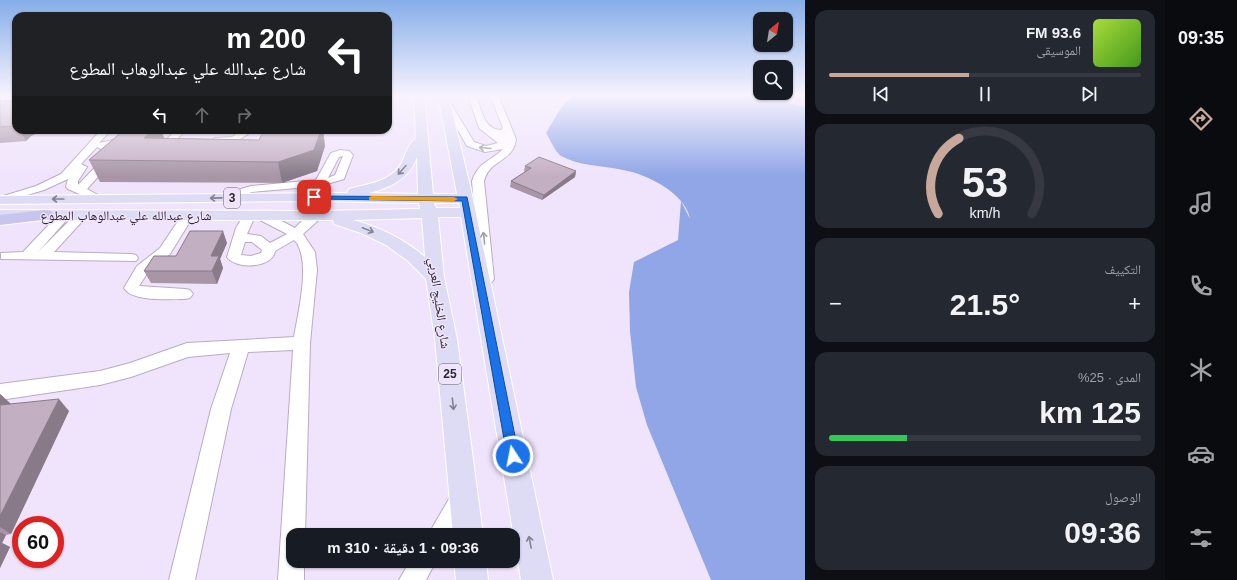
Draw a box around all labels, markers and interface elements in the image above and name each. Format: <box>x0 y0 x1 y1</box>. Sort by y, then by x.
north arrow <box>753 12 793 52</box>
map controls <box>753 12 793 100</box>
text: 200 m <box>227 23 306 54</box>
text: 93.6 FM <box>1026 24 1081 41</box>
icon: left <box>320 28 372 80</box>
text: 09:35 <box>1178 28 1224 48</box>
text: الموسيقى <box>1037 43 1081 58</box>
text: شارع عبدالله علي عبدالوهاب المطوع <box>69 59 306 79</box>
button: search <box>753 60 793 100</box>
icon: previous <box>870 83 892 105</box>
icon: pause <box>974 83 996 105</box>
icon: next <box>1078 83 1100 105</box>
icon: left <box>149 104 171 126</box>
icon: ahead <box>191 104 213 126</box>
icon: right <box>233 104 255 126</box>
icon: directions <box>1187 105 1215 133</box>
one-way arrow <box>479 145 492 152</box>
text: 53 <box>962 159 1008 206</box>
one-way arrow <box>397 165 406 176</box>
pin <box>297 180 331 214</box>
icon: arrive <box>303 186 325 208</box>
road number: 3 <box>224 188 240 208</box>
icon: music <box>1187 189 1215 217</box>
one-way arrow <box>210 194 223 202</box>
one-way arrow <box>52 195 65 203</box>
text: km/h <box>970 205 1001 221</box>
street label: شارع عبدالله علي عبدالوهاب المطوع <box>41 208 212 226</box>
one-way arrow <box>362 226 374 234</box>
one-way arrow <box>480 232 488 245</box>
street label: شارع الخليج العربي <box>422 256 453 350</box>
text: التكييف <box>1105 262 1141 277</box>
icon: phone <box>1187 272 1215 300</box>
text: 21.5° <box>950 288 1020 321</box>
text: − <box>829 291 842 316</box>
text: + <box>1128 291 1141 316</box>
icon: climate <box>1187 356 1215 384</box>
road number: 25 <box>439 364 461 384</box>
text: المدى · 25% <box>1078 370 1141 385</box>
text: 125 km <box>1039 396 1141 429</box>
one-way arrow <box>450 397 457 410</box>
position arrow <box>492 435 534 477</box>
icon: car <box>1187 440 1215 468</box>
text: الوصول <box>1105 490 1141 505</box>
speed limit sign: 60 <box>12 516 64 568</box>
text: 09:36 <box>1064 516 1141 549</box>
icon: filters <box>1187 524 1215 552</box>
one-way arrow <box>525 536 533 549</box>
text: 09:36 · 1 دقيقة · 310 m <box>327 539 479 556</box>

